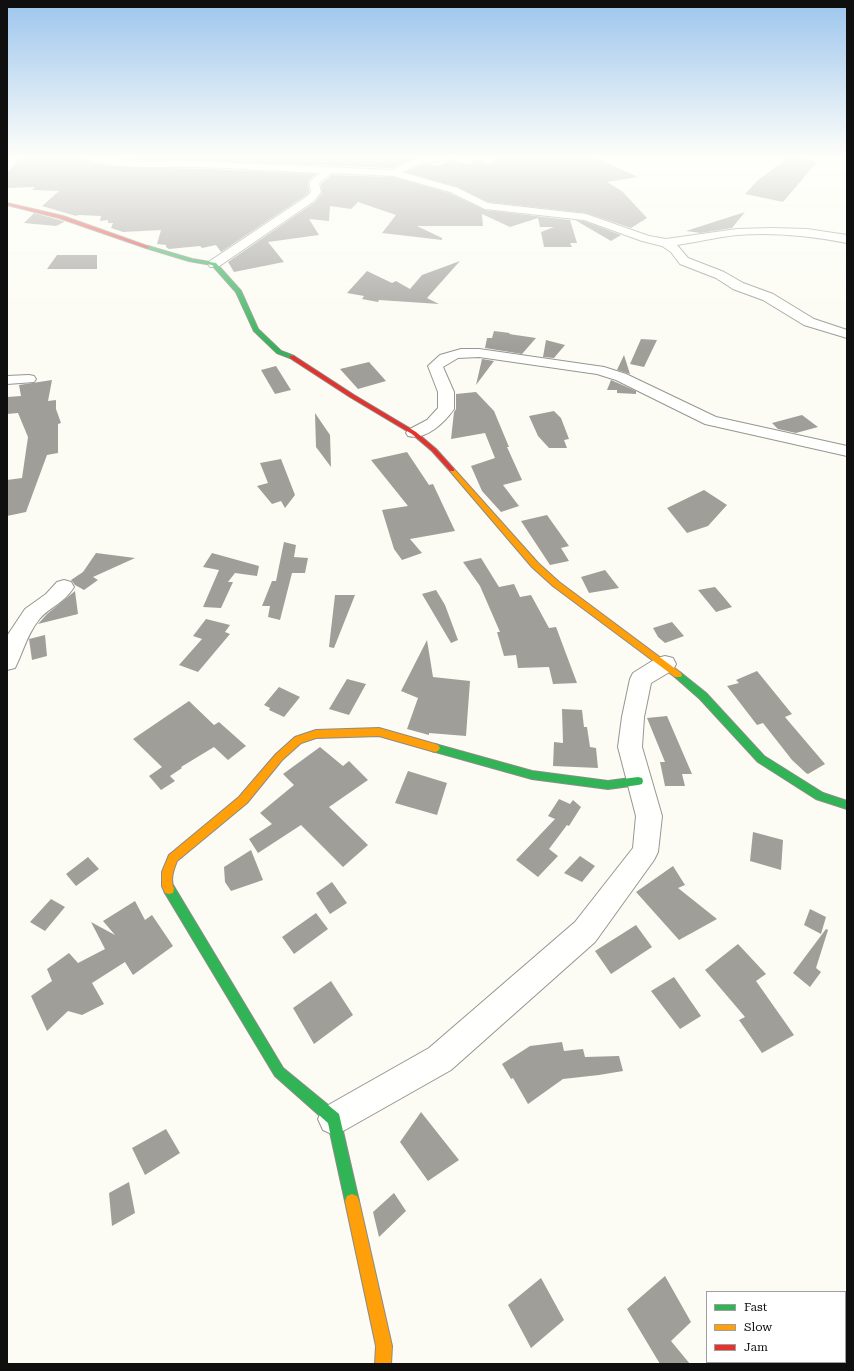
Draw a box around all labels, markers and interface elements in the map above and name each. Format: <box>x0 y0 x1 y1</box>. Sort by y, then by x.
legend <box>706 1291 846 1363</box>
text: Fast <box>744 1300 767 1314</box>
text: Slow <box>744 1320 772 1334</box>
text: Jam <box>744 1340 768 1354</box>

